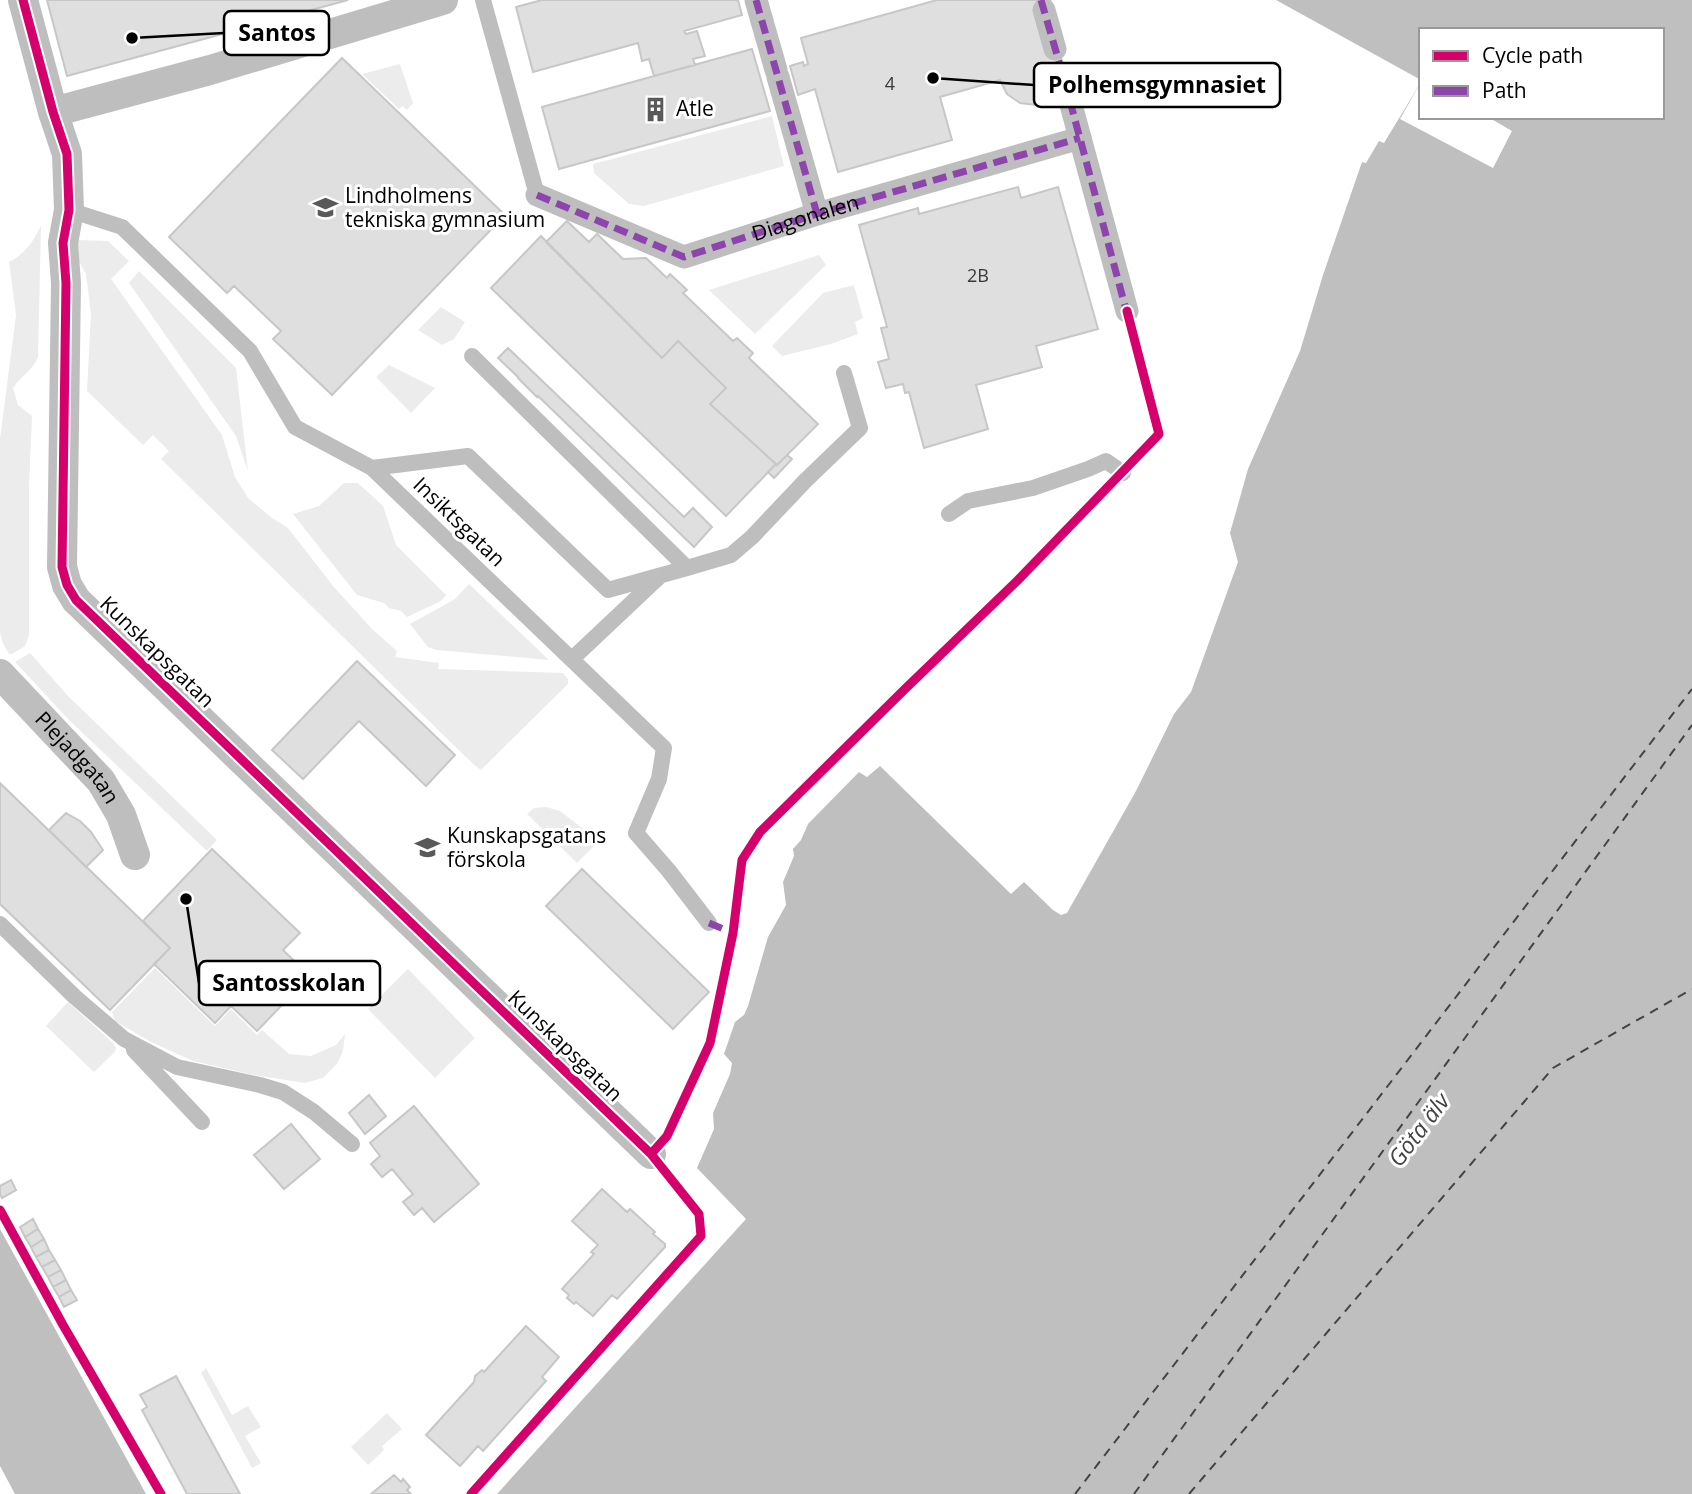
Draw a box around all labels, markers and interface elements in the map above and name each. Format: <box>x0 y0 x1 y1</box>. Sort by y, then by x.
callout: Santos <box>224 11 329 55</box>
text: Santos <box>238 16 316 48</box>
legend <box>1419 28 1664 119</box>
text: Cycle path <box>1482 41 1583 69</box>
callout: Polhemsgymnasiet <box>1034 63 1280 107</box>
text: Polhemsgymnasiet <box>1048 68 1266 100</box>
house number: 4 <box>885 71 895 95</box>
text: Path <box>1482 76 1527 104</box>
place label: Atle <box>676 94 714 122</box>
building icon: Atle <box>642 95 670 123</box>
place label: Lindholmens tekniska gymnasium <box>345 181 545 233</box>
street label: Diagonalen <box>748 188 862 247</box>
school or university icon: Lindholmens tekniska gymnasium <box>311 194 339 222</box>
house number: 2B <box>967 263 989 287</box>
street label: Insiktsgatan <box>408 470 512 572</box>
street label: Kunskapsgatan <box>94 589 221 713</box>
street label: Plejadgatan <box>29 705 126 808</box>
place label: Kunskapsgatans förskola <box>447 821 606 873</box>
school or university icon: Kunskapsgatans förskola <box>413 834 441 862</box>
callout: Santosskolan <box>199 961 380 1005</box>
text: Santosskolan <box>212 966 366 998</box>
street label: Kunskapsgatan <box>502 983 629 1107</box>
water label: Göta älv <box>1380 1085 1457 1173</box>

